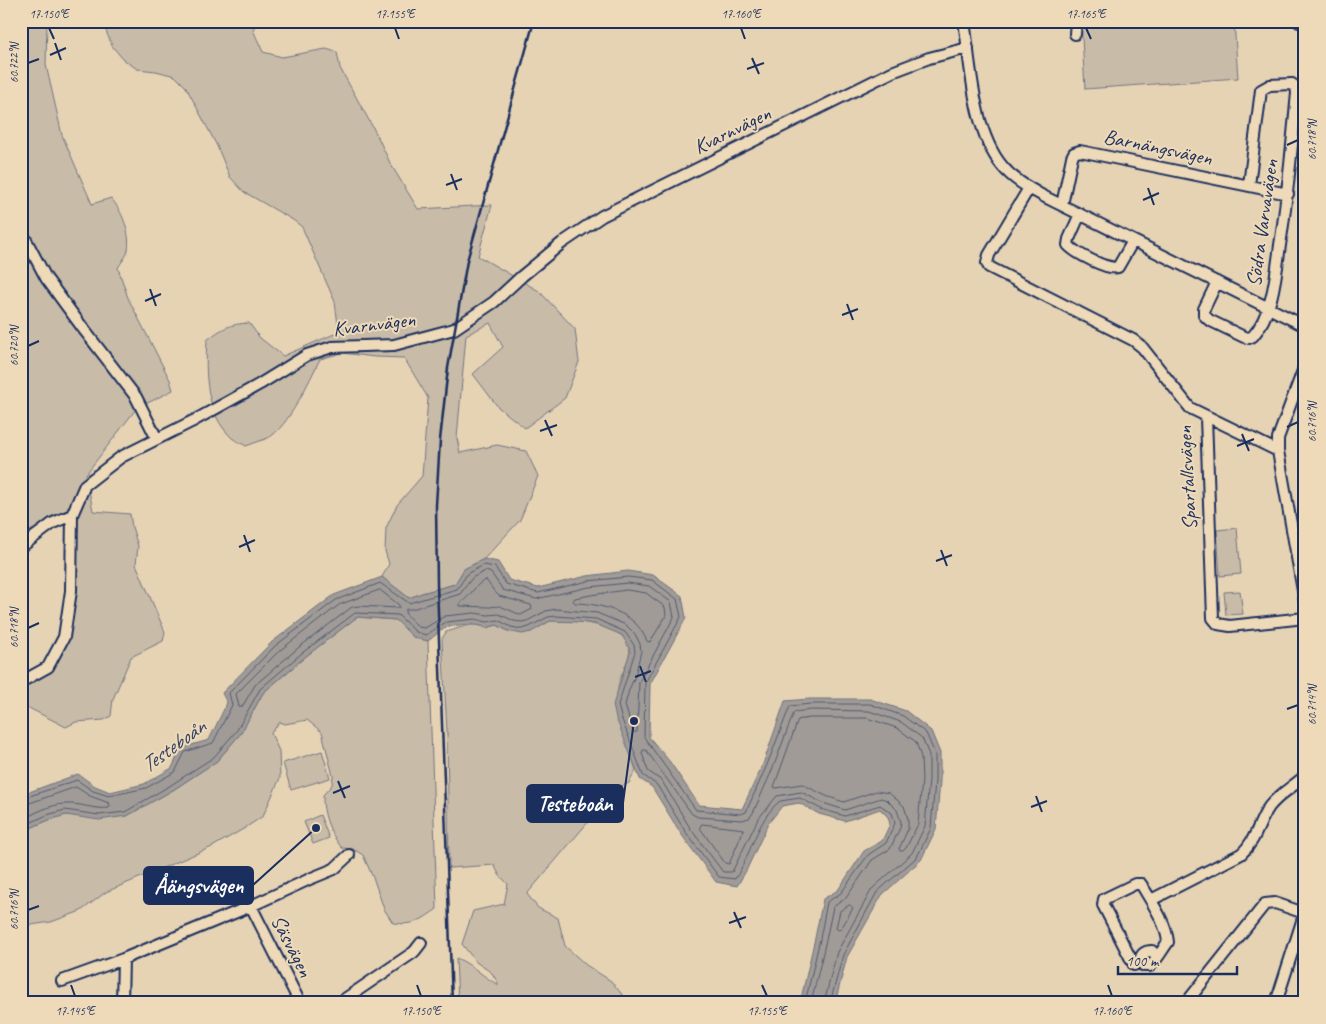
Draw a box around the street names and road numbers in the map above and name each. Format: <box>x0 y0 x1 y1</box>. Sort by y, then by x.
street label: Kvarnvägen <box>689 100 775 160</box>
street label: Barnängsvägen <box>1101 123 1215 171</box>
street label: Södra Varvavägen <box>1240 157 1284 288</box>
street label: Kvarnvägen <box>331 306 417 342</box>
street label: Spartallsvägen <box>1171 425 1203 531</box>
street label: Säsvägen <box>265 911 319 982</box>

